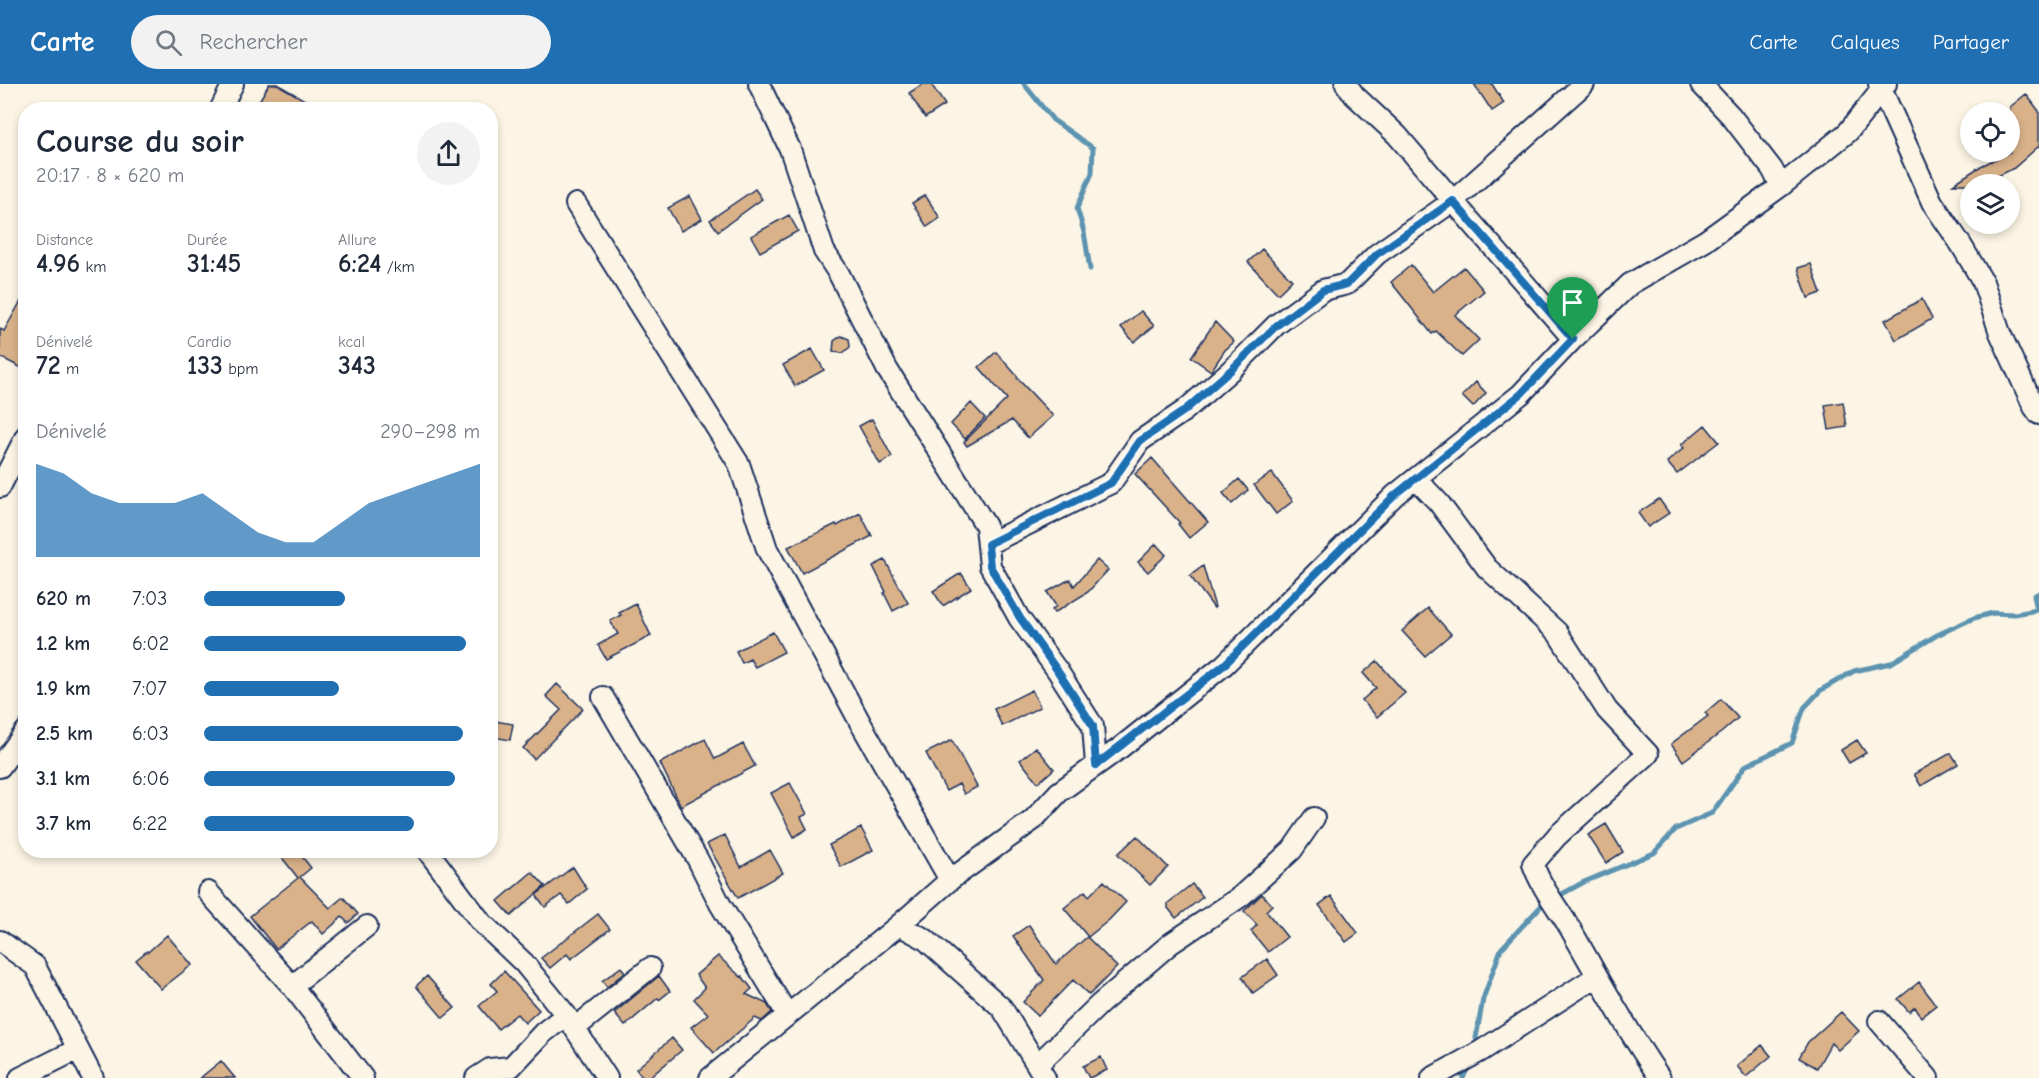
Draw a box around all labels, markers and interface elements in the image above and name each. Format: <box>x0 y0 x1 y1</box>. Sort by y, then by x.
search box <box>131 15 551 69</box>
text: Carte <box>30 26 95 58</box>
icon: search <box>152 26 185 59</box>
text: Rechercher <box>200 29 307 55</box>
text: Carte <box>1750 30 1798 54</box>
text: Calques <box>1831 30 1900 54</box>
text: Partager <box>1933 30 2009 54</box>
map controls <box>1960 102 2020 234</box>
button: locate <box>1960 102 2020 162</box>
text: Course du soir <box>36 122 244 160</box>
button: share <box>417 122 480 185</box>
text: 20:17 · 8 × 620 m <box>36 164 184 187</box>
button: layers <box>1960 174 2020 234</box>
text: Distance <box>36 231 93 249</box>
text: Durée <box>187 231 227 249</box>
text: Allure <box>338 231 377 249</box>
text: 4.96 <box>36 249 80 279</box>
text: 31:45 <box>187 249 241 279</box>
text: 6:24 <box>338 249 381 279</box>
text: km <box>80 258 106 276</box>
text: /km <box>381 258 415 276</box>
pin <box>1547 277 1598 339</box>
icon: arrive <box>1556 286 1589 319</box>
text: Dénivelé <box>36 333 92 351</box>
text: Cardio <box>187 333 232 351</box>
text: kcal <box>338 333 365 351</box>
text: 72 <box>36 351 61 381</box>
text: 133 <box>187 351 223 381</box>
text: 343 <box>338 351 376 381</box>
text: m <box>61 360 79 378</box>
text: bpm <box>223 360 259 378</box>
text: Dénivelé <box>36 420 107 443</box>
text: 290–298 m <box>380 420 480 443</box>
text: 620 m <box>36 587 91 610</box>
text: 7:03 <box>132 587 167 610</box>
text: 1.2 km <box>36 632 90 655</box>
text: 6:02 <box>132 632 169 655</box>
text: 1.9 km <box>36 677 91 700</box>
text: 7:07 <box>132 677 167 700</box>
text: 2.5 km <box>36 722 93 745</box>
text: 6:03 <box>132 722 169 745</box>
text: 3.1 km <box>36 767 90 790</box>
text: 6:06 <box>132 767 169 790</box>
text: 3.7 km <box>36 812 91 835</box>
text: 6:22 <box>132 812 167 835</box>

